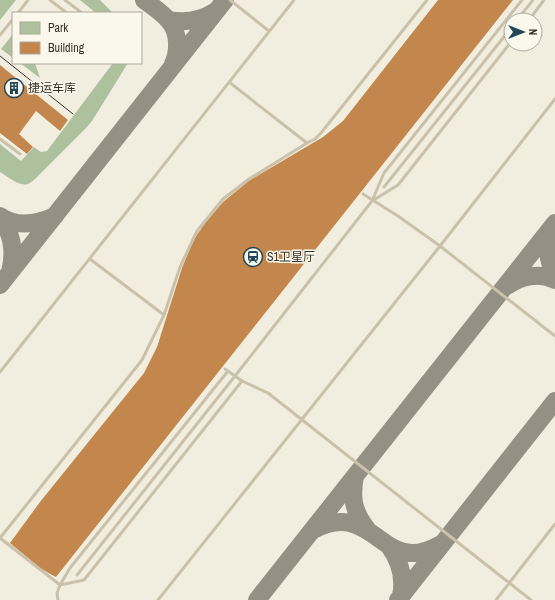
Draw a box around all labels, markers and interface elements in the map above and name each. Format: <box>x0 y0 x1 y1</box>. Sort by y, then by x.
legend <box>12 12 142 64</box>
north arrow <box>503 12 543 52</box>
text: Park <box>48 20 68 36</box>
text: N <box>526 29 540 35</box>
text: Building <box>48 40 85 56</box>
building icon: 捷运车库 <box>3 77 25 99</box>
place label: 捷运车库 <box>28 80 76 96</box>
station icon: S1卫星厅 <box>242 246 264 268</box>
place label: S1卫星厅 <box>267 249 315 265</box>

